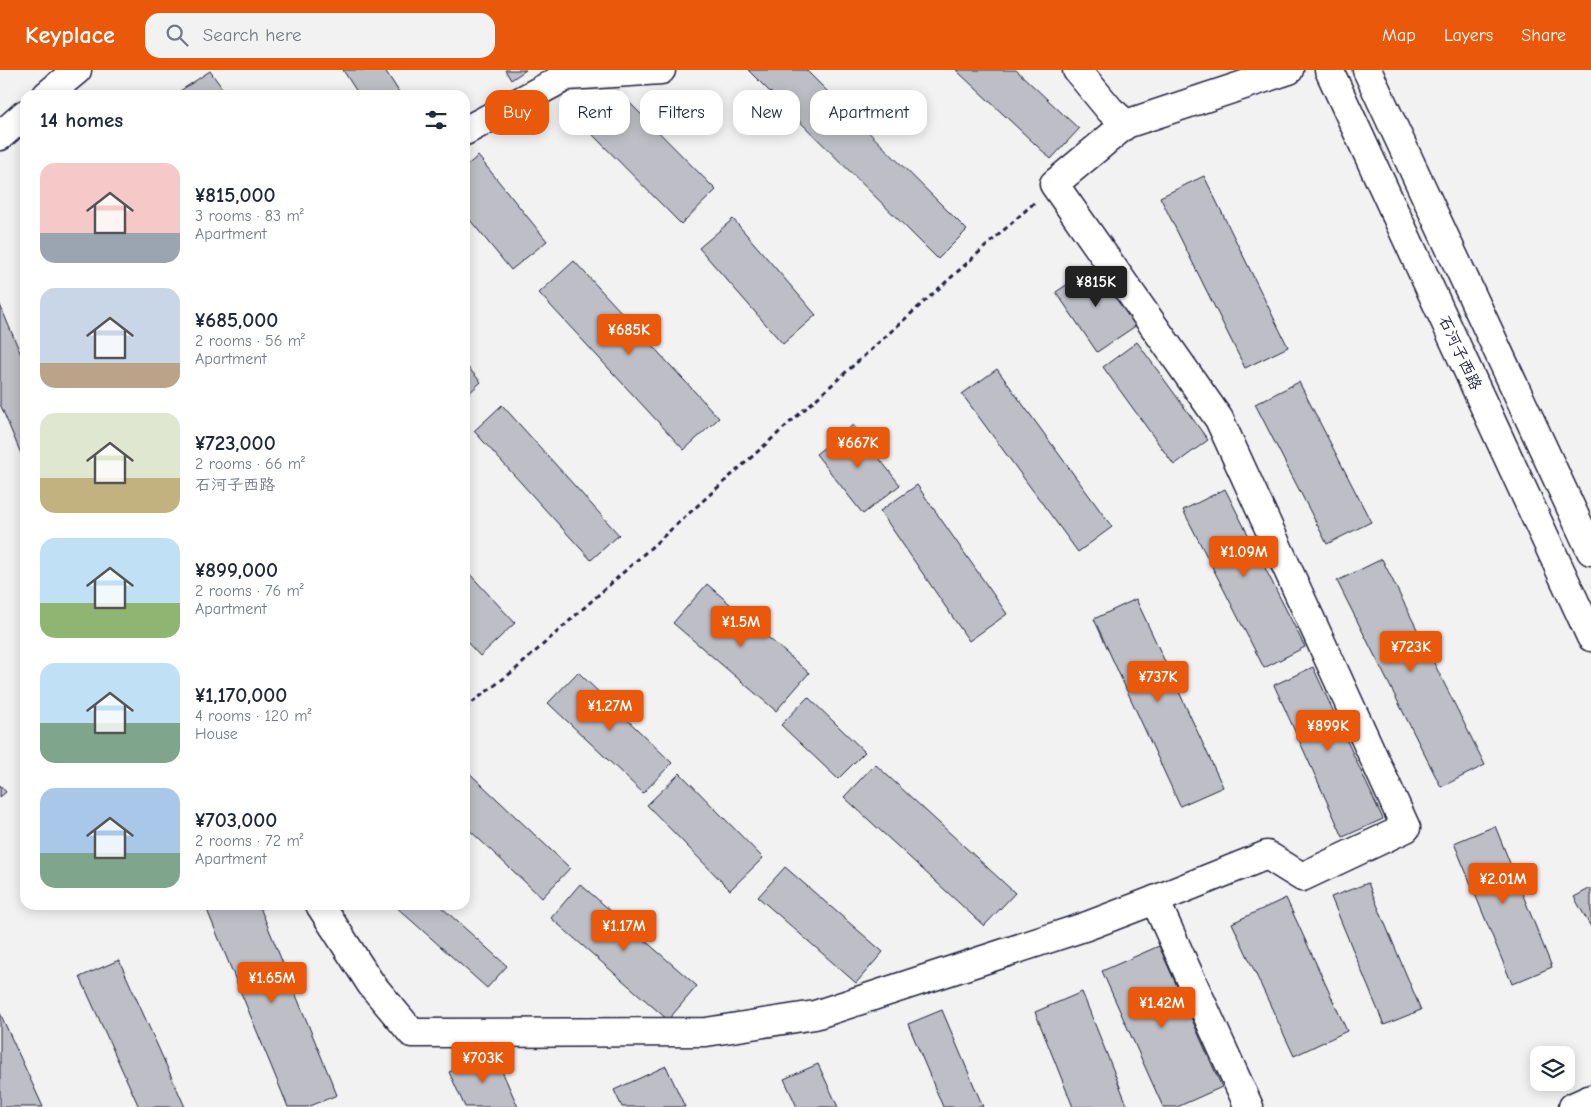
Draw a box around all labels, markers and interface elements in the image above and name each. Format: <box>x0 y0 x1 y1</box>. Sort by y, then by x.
search box <box>145 13 495 58</box>
text: Keyplace <box>25 21 115 49</box>
icon: search <box>163 21 191 49</box>
text: Search here <box>203 24 302 46</box>
text: Map <box>1382 25 1416 46</box>
text: Layers <box>1444 25 1493 46</box>
text: Share <box>1521 25 1566 46</box>
chip: Buy <box>485 90 549 135</box>
chip: Rent <box>559 90 630 135</box>
chip: Filters <box>640 90 723 135</box>
chip: New <box>733 90 800 135</box>
chip: Apartment <box>810 90 927 135</box>
icon: filters <box>422 106 450 134</box>
text: 14 homes <box>40 108 123 132</box>
icon: home <box>80 183 140 243</box>
text: ¥815,000 <box>195 183 276 207</box>
text: 3 rooms · 83 m² <box>195 207 304 225</box>
text: Apartment <box>195 225 267 243</box>
pin: ¥815K <box>1061 266 1131 308</box>
text: ¥815K <box>1076 273 1116 291</box>
icon: home <box>80 308 140 368</box>
text: ¥685,000 <box>195 308 278 332</box>
street label: 石河子西路 <box>1435 313 1485 393</box>
pin: ¥685K <box>594 314 664 356</box>
text: ¥685K <box>608 321 650 339</box>
text: 2 rooms · 56 m² <box>195 332 305 350</box>
text: Apartment <box>195 350 267 368</box>
pin: ¥667K <box>823 426 893 469</box>
text: ¥723,000 <box>195 431 276 455</box>
icon: home <box>80 433 140 493</box>
text: ¥667K <box>838 434 878 452</box>
text: 2 rooms · 66 m² <box>195 455 305 473</box>
text: 石河子西路 <box>195 476 275 494</box>
pin: ¥1.09M <box>1203 536 1285 578</box>
text: ¥1.09M <box>1220 543 1268 561</box>
icon: home <box>80 558 140 618</box>
text: ¥899,000 <box>195 558 278 582</box>
text: 2 rooms · 76 m² <box>195 582 304 600</box>
text: Apartment <box>195 600 267 618</box>
pin: ¥1.5M <box>706 606 776 648</box>
text: ¥1.5M <box>722 613 760 631</box>
pin: ¥723K <box>1376 630 1446 673</box>
text: ¥723K <box>1391 638 1431 656</box>
pin: ¥737K <box>1123 660 1193 703</box>
text: ¥737K <box>1138 668 1178 686</box>
icon: home <box>80 683 140 743</box>
text: ¥1,170,000 <box>195 683 287 707</box>
pin: ¥1.27M <box>569 690 651 732</box>
text: ¥1.27M <box>588 697 632 715</box>
text: 4 rooms · 120 m² <box>195 707 312 725</box>
pin: ¥899K <box>1293 710 1363 752</box>
text: ¥899K <box>1307 717 1349 735</box>
text: House <box>195 725 238 743</box>
icon: home <box>80 808 140 868</box>
text: ¥703,000 <box>195 808 277 832</box>
text: 2 rooms · 72 m² <box>195 832 304 850</box>
text: Apartment <box>195 850 267 868</box>
pin: ¥2.01M <box>1462 862 1544 905</box>
text: ¥2.01M <box>1479 870 1527 888</box>
pin: ¥1.17M <box>583 910 665 952</box>
text: ¥1.17M <box>602 917 646 935</box>
pin: ¥1.65M <box>231 962 313 1004</box>
text: ¥1.65M <box>249 969 295 987</box>
pin: ¥1.42M <box>1121 986 1203 1029</box>
text: ¥1.42M <box>1139 994 1185 1012</box>
pin: ¥703K <box>448 1042 518 1084</box>
map controls <box>1530 1046 1575 1091</box>
button: layers <box>1530 1046 1575 1091</box>
text: ¥703K <box>462 1049 504 1067</box>

